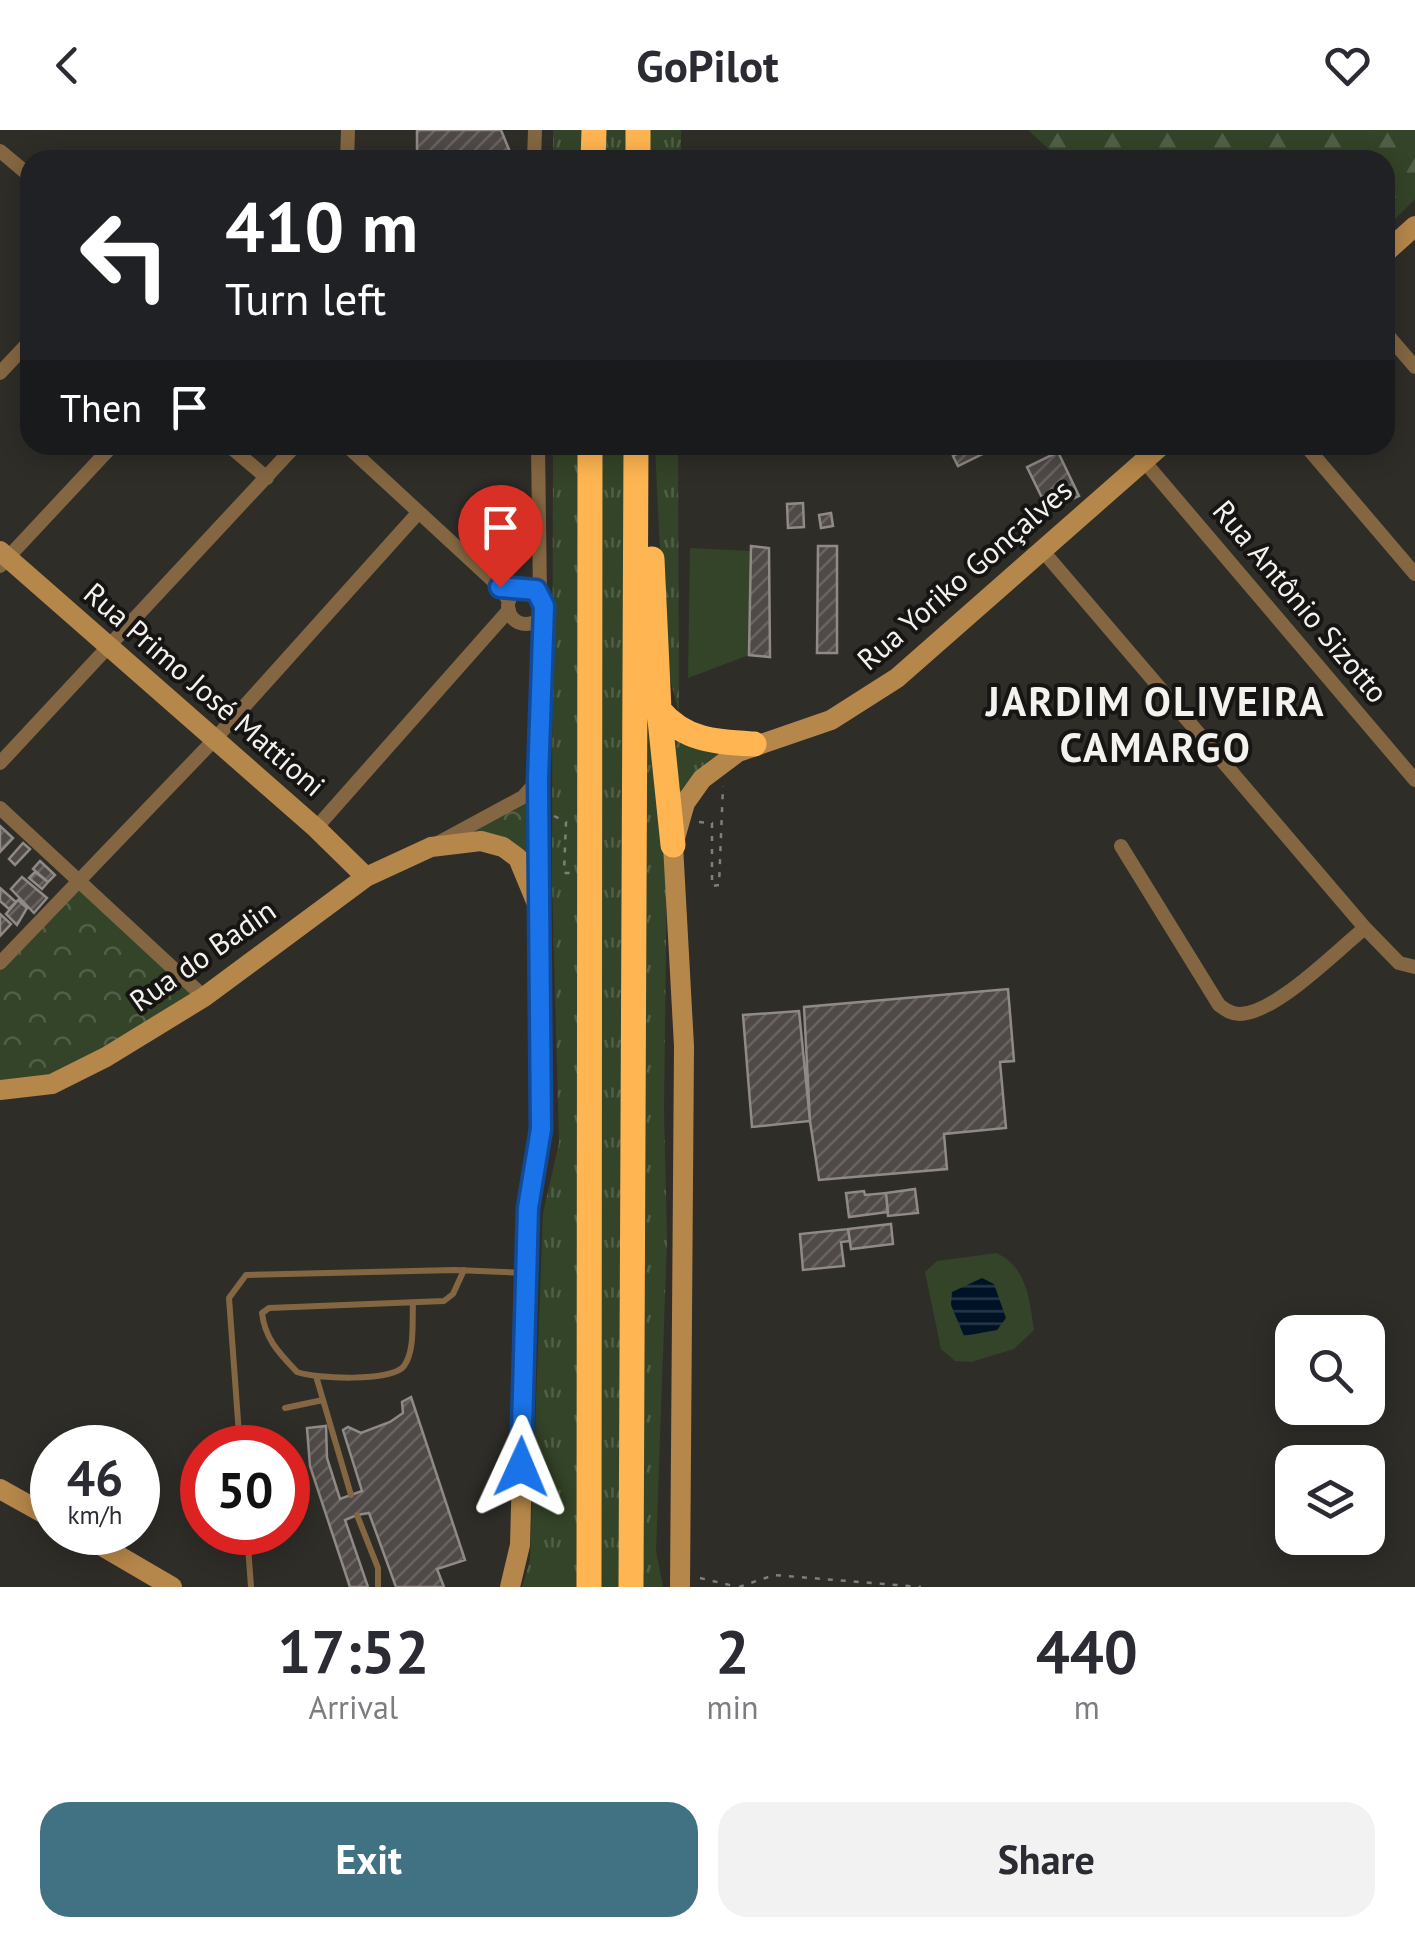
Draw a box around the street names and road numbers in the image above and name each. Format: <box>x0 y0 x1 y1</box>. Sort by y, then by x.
street label: Rua Yoriko Gonçalves <box>848 470 1080 678</box>
street label: Rua Antônio Sizotto <box>1205 492 1397 711</box>
street label: Rua Primo José Mattioni <box>76 573 334 804</box>
street label: Rua do Badin <box>121 890 283 1019</box>

